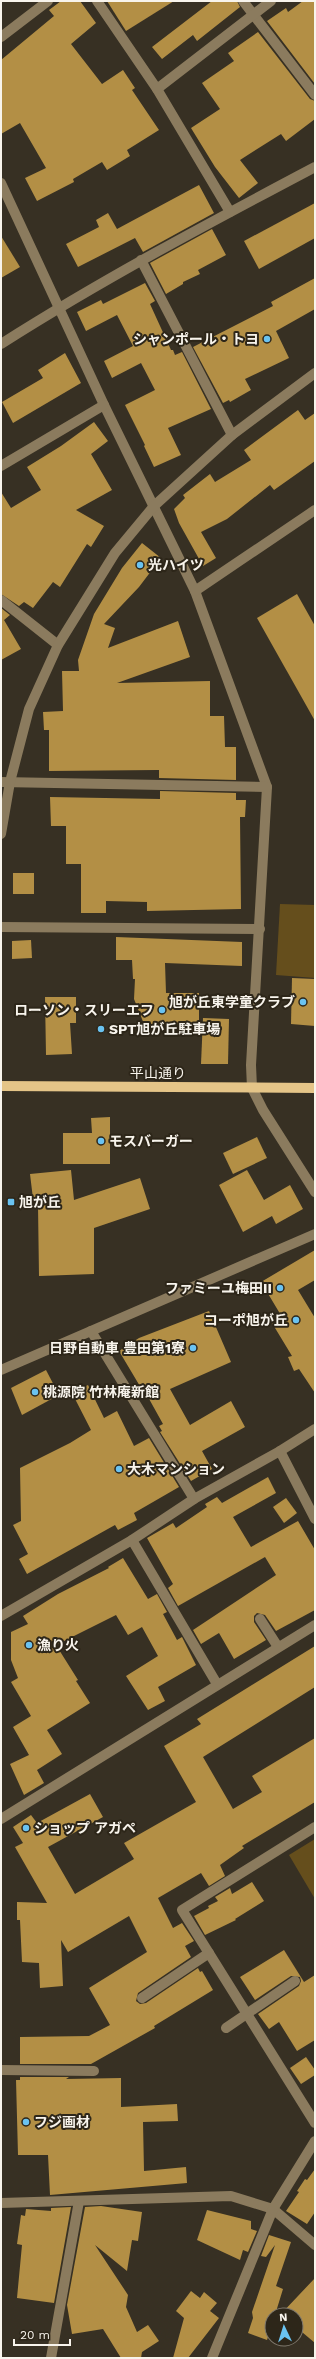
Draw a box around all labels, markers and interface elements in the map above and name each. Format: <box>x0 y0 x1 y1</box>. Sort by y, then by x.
place label: シャンポール・トヨ <box>133 331 259 347</box>
marker: シャンポール・トヨ <box>262 334 272 344</box>
place label: 光ハイツ <box>148 557 204 573</box>
marker: 光ハイツ <box>135 560 145 570</box>
place label: 旭が丘東学童クラブ <box>169 994 295 1010</box>
marker: 旭が丘東学童クラブ <box>298 997 308 1007</box>
place label: ローソン・スリーエフ <box>14 1002 154 1018</box>
marker: ローソン・スリーエフ <box>157 1005 167 1015</box>
place label: SPT旭が丘駐車場 <box>109 1021 220 1037</box>
marker: SPT旭が丘駐車場 <box>96 1024 106 1034</box>
street label: 平山通り <box>130 1065 186 1081</box>
place label: モスバーガー <box>109 1133 193 1149</box>
marker: モスバーガー <box>96 1136 106 1146</box>
place label: 旭が丘 <box>19 1194 61 1210</box>
marker: 旭が丘 <box>6 1197 16 1207</box>
place label: ファミーユ梅田II <box>165 1280 272 1296</box>
marker: ファミーユ梅田II <box>275 1283 285 1293</box>
place label: コーポ旭が丘 <box>204 1312 288 1328</box>
marker: コーポ旭が丘 <box>291 1315 301 1325</box>
place label: 日野自動車 豊田第1寮 <box>49 1340 185 1356</box>
marker: 日野自動車 豊田第1寮 <box>188 1343 198 1353</box>
place label: 桃源院 竹林庵新館 <box>43 1384 159 1400</box>
marker: 桃源院 竹林庵新館 <box>30 1387 40 1397</box>
place label: 大木マンション <box>127 1461 225 1477</box>
marker: 大木マンション <box>114 1464 124 1474</box>
place label: 漁り火 <box>37 1637 79 1653</box>
marker: 漁り火 <box>24 1640 34 1650</box>
place label: ショップ アガペ <box>34 1820 136 1836</box>
marker: ショップ アガペ <box>21 1823 31 1833</box>
place label: フジ画材 <box>34 2114 90 2130</box>
marker: フジ画材 <box>21 2117 31 2127</box>
north arrow <box>264 2307 304 2347</box>
text: N <box>279 2311 288 2324</box>
scale bar <box>14 2321 70 2347</box>
text: 20 m <box>20 2328 50 2342</box>

